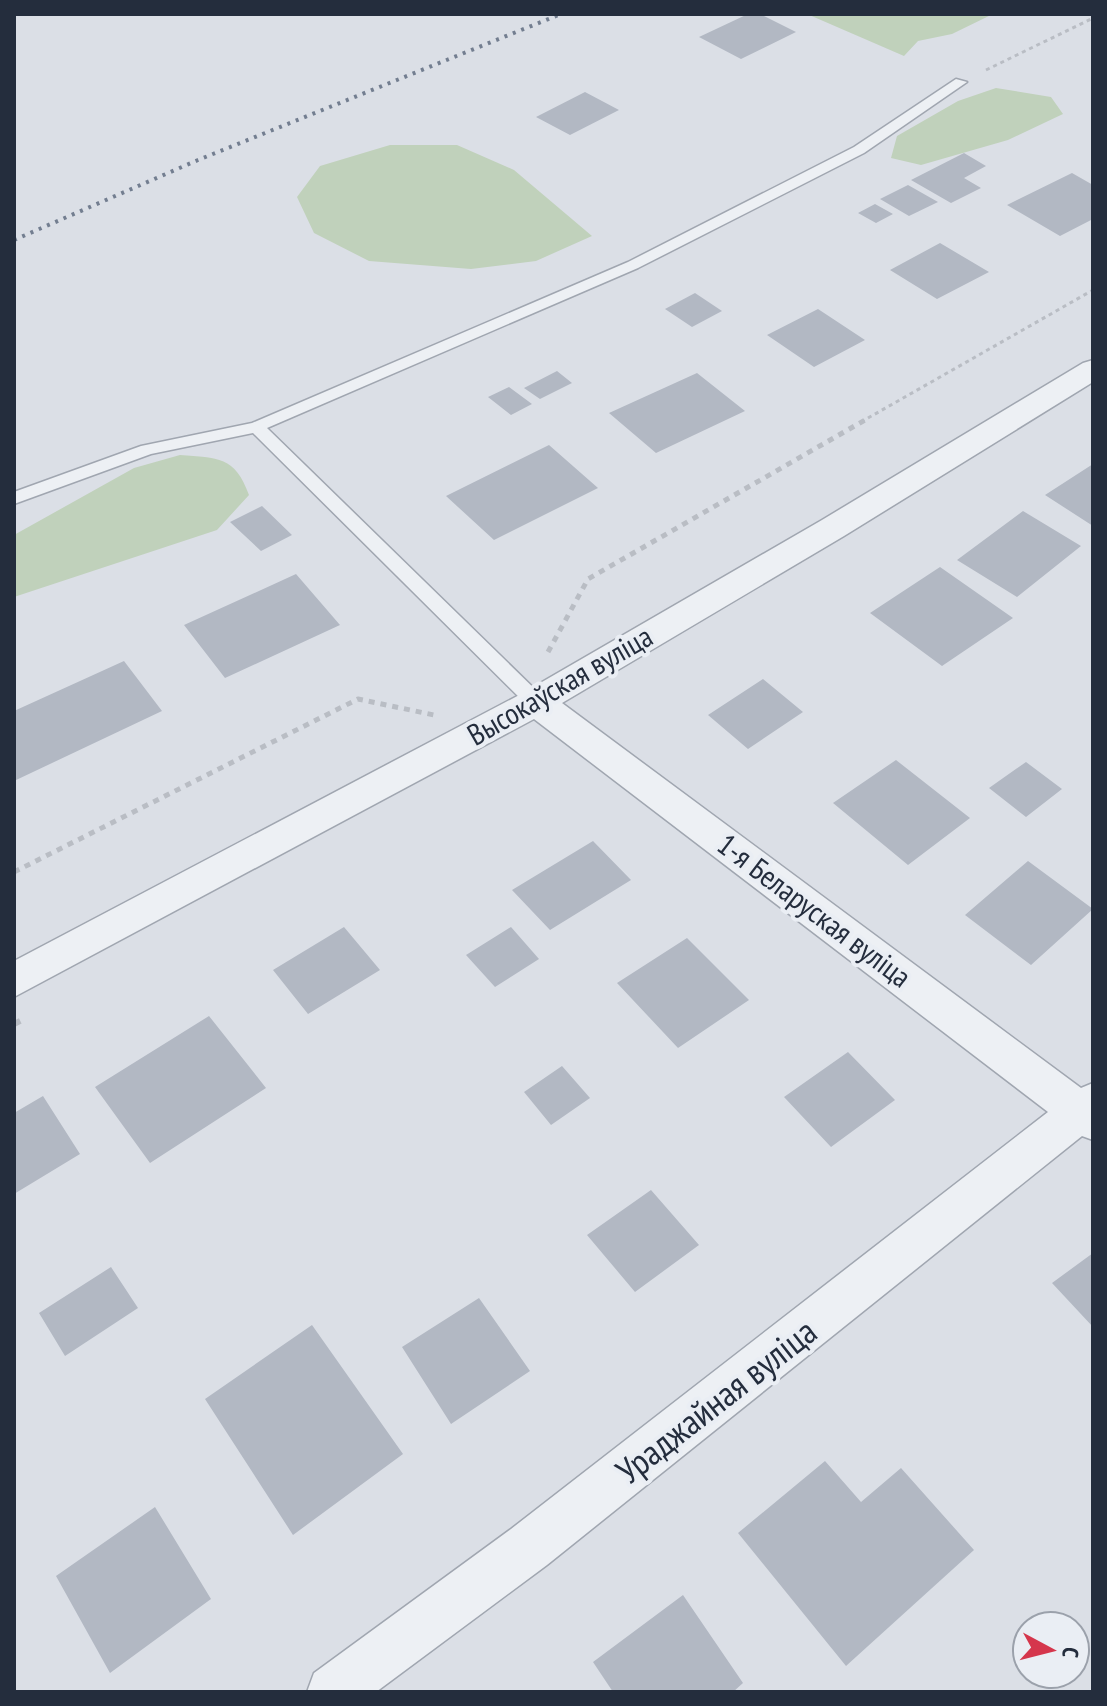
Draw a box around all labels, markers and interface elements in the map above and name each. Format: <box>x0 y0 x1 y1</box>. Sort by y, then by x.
street label: Высокаўская вуліца <box>460 616 659 753</box>
street label: 1-я Беларуская вуліца <box>710 824 920 995</box>
street label: Ураджайная вуліца <box>606 1308 826 1494</box>
north arrow <box>1011 1610 1091 1690</box>
text: С <box>1056 1646 1085 1659</box>

